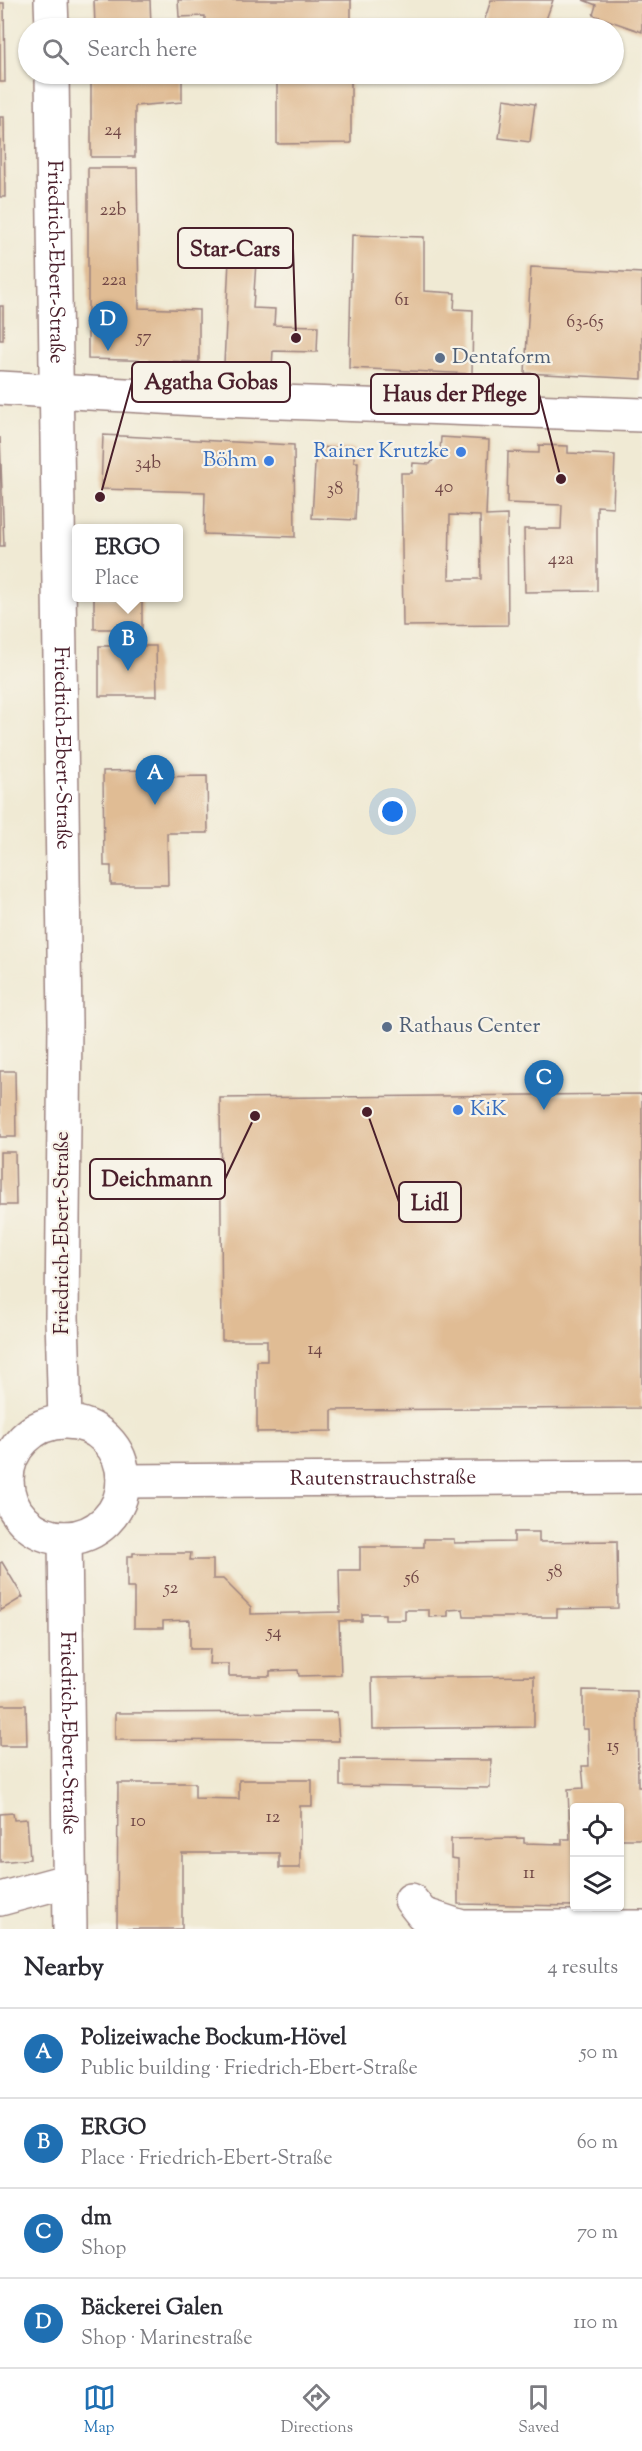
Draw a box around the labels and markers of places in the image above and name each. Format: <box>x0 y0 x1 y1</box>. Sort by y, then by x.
callout: Star-Cars <box>178 228 293 268</box>
pin: D <box>88 302 128 351</box>
place label: Dentaform <box>452 343 551 373</box>
marker: Dentaform <box>433 351 447 365</box>
callout: Agatha Gobas <box>132 362 290 402</box>
callout: Haus der Pflege <box>371 374 539 414</box>
place label: Rainer Krutzke <box>313 437 449 467</box>
marker: Rainer Krutzke <box>454 445 468 459</box>
place label: Böhm <box>203 446 257 476</box>
marker: Böhm <box>262 454 276 468</box>
pin: B <box>108 622 148 671</box>
pin: A <box>136 756 174 805</box>
place label: Rathaus Center <box>399 1012 541 1042</box>
marker: Rathaus Center <box>380 1020 394 1034</box>
pin: C <box>524 1060 564 1110</box>
place label: KiK <box>470 1095 506 1125</box>
marker: KiK <box>451 1103 465 1117</box>
callout: Deichmann <box>90 1159 225 1199</box>
callout: Lidl <box>399 1182 461 1222</box>

